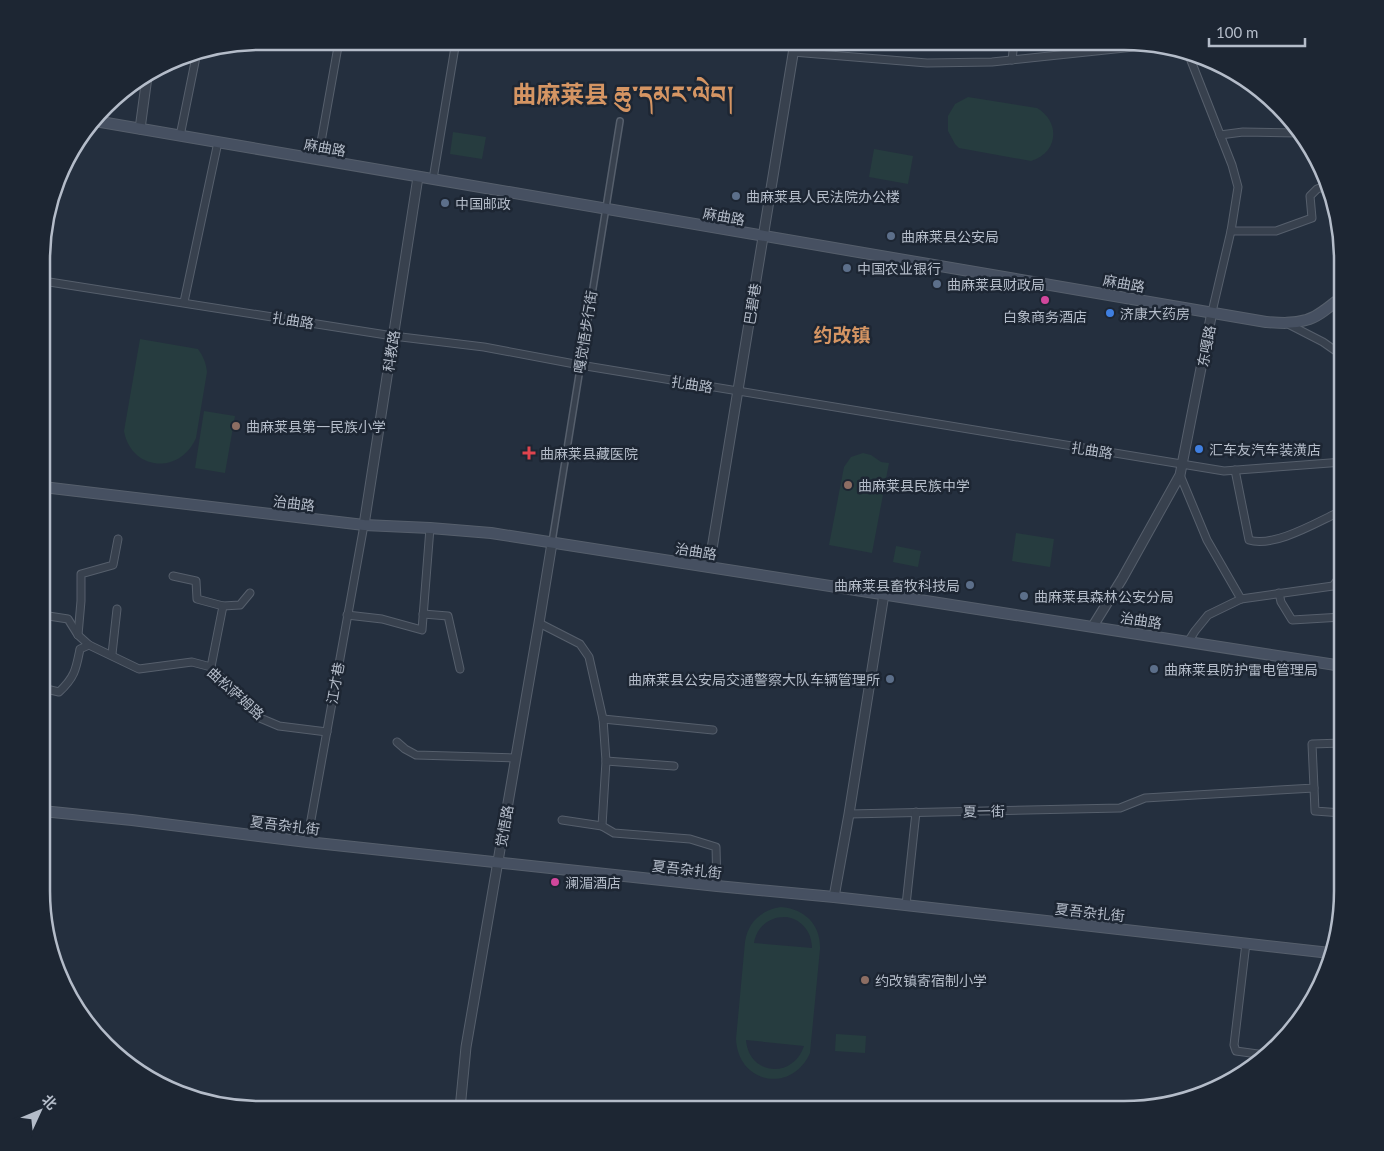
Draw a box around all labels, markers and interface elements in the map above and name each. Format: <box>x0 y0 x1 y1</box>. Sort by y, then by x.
scale bar <box>1209 15 1305 47</box>
text: 100 m <box>1216 23 1258 41</box>
district label: 曲麻莱县 ཆུ་དམར་ལེབ། <box>512 76 734 115</box>
street label: 麻曲路 <box>303 135 347 159</box>
place label: 曲麻莱县人民法院办公楼 <box>746 188 900 205</box>
marker: 曲麻莱县人民法院办公楼 <box>730 190 742 202</box>
place label: 中国邮政 <box>455 195 511 212</box>
marker: 中国邮政 <box>439 197 451 209</box>
street label: 麻曲路 <box>702 204 746 228</box>
place label: 曲麻莱县公安局 <box>901 228 999 245</box>
marker: 曲麻莱县公安局 <box>885 230 897 242</box>
place label: 中国农业银行 <box>857 260 941 277</box>
marker: 中国农业银行 <box>841 262 853 274</box>
street label: 麻曲路 <box>1102 271 1146 295</box>
place label: 曲麻莱县财政局 <box>947 276 1045 293</box>
marker: 曲麻莱县财政局 <box>931 278 943 290</box>
street label: 巴碧巷 <box>740 282 764 326</box>
street label: 嘎觉悟步行街 <box>570 289 600 375</box>
marker: 白象商务酒店 <box>1039 294 1051 306</box>
place label: 济康大药房 <box>1120 305 1190 322</box>
marker: 济康大药房 <box>1104 307 1116 319</box>
street label: 扎曲路 <box>271 308 315 332</box>
place label: 白象商务酒店 <box>1003 308 1087 325</box>
district label: 约改镇 <box>813 323 871 346</box>
street label: 东嘎路 <box>1194 324 1218 368</box>
street label: 科教路 <box>379 329 403 373</box>
street label: 扎曲路 <box>670 372 714 396</box>
place label: 曲麻莱县第一民族小学 <box>246 418 386 435</box>
marker: 曲麻莱县第一民族小学 <box>230 420 242 432</box>
street label: 扎曲路 <box>1070 438 1114 462</box>
place label: 汇车友汽车装潢店 <box>1209 441 1321 458</box>
marker: 汇车友汽车装潢店 <box>1193 443 1205 455</box>
place label: 曲麻莱县藏医院 <box>540 445 638 462</box>
marker: 曲麻莱县藏医院 <box>522 446 536 460</box>
place label: 曲麻莱县民族中学 <box>858 477 970 494</box>
marker: 曲麻莱县民族中学 <box>842 479 854 491</box>
street label: 治曲路 <box>272 492 316 514</box>
street label: 治曲路 <box>674 539 718 563</box>
place label: 曲麻莱县畜牧科技局 <box>834 577 960 594</box>
marker: 曲麻莱县畜牧科技局 <box>964 579 976 591</box>
place label: 曲麻莱县森林公安分局 <box>1034 588 1174 605</box>
marker: 曲麻莱县森林公安分局 <box>1018 590 1030 602</box>
street label: 治曲路 <box>1119 608 1163 632</box>
street label: 江才巷 <box>323 661 347 705</box>
place label: 曲麻莱县防护雷电管理局 <box>1164 661 1318 678</box>
street label: 曲松萨姆路 <box>204 663 268 723</box>
marker: 曲麻莱县防护雷电管理局 <box>1148 663 1160 675</box>
place label: 曲麻莱县公安局交通警察大队车辆管理所 <box>628 671 880 688</box>
marker: 曲麻莱县公安局交通警察大队车辆管理所 <box>884 673 896 685</box>
street label: 夏一街 <box>963 802 1005 820</box>
street label: 觉悟路 <box>492 804 516 848</box>
street label: 夏吾杂扎街 <box>249 812 321 838</box>
street label: 夏吾杂扎街 <box>651 857 723 881</box>
place label: 澜湄酒店 <box>565 874 621 891</box>
marker: 澜湄酒店 <box>549 876 561 888</box>
street label: 夏吾杂扎街 <box>1054 900 1126 924</box>
place label: 约改镇寄宿制小学 <box>875 972 987 989</box>
marker: 约改镇寄宿制小学 <box>859 974 871 986</box>
north arrow <box>15 1086 65 1136</box>
text: 北 <box>39 1091 61 1113</box>

